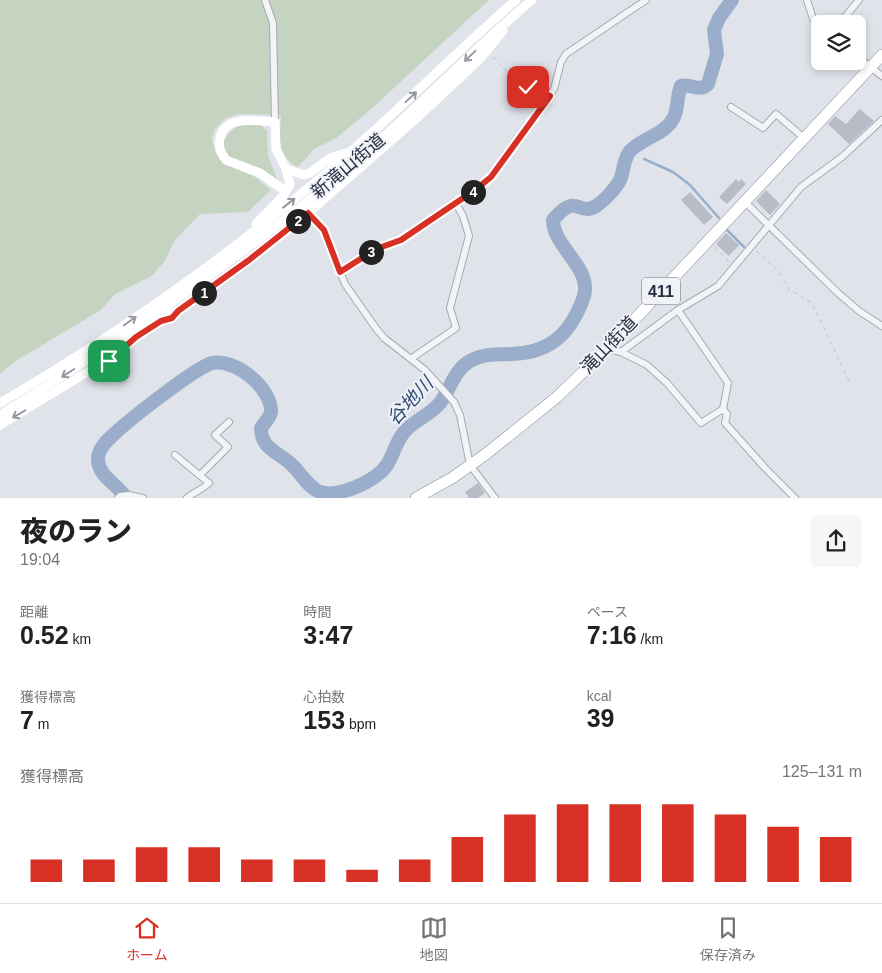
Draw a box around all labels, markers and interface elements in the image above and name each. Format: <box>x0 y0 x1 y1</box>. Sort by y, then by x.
map controls <box>811 15 866 70</box>
button: layers <box>811 15 866 70</box>
one-way arrow <box>463 50 476 62</box>
pin <box>507 66 549 108</box>
icon: check <box>514 73 542 101</box>
one-way arrow <box>405 91 418 103</box>
street label: 新滝山街道 <box>307 129 389 203</box>
pin: 4 <box>460 180 486 204</box>
text: 4 <box>470 184 477 200</box>
one-way arrow <box>282 198 295 209</box>
pin: 2 <box>286 208 310 234</box>
text: 2 <box>295 213 302 229</box>
pin: 3 <box>358 240 384 264</box>
text: 3 <box>368 244 375 260</box>
road number: 411 <box>642 278 680 304</box>
pin: 1 <box>192 280 216 306</box>
text: 1 <box>201 285 208 301</box>
street label: 滝山街道 <box>577 312 641 378</box>
one-way arrow <box>123 316 137 326</box>
pin <box>88 340 130 382</box>
icon: arrive <box>95 347 123 375</box>
one-way arrow <box>62 368 76 378</box>
water label: 谷地川 <box>383 372 438 429</box>
one-way arrow <box>13 409 27 419</box>
button: share <box>810 515 862 567</box>
text: 夜のラン <box>20 516 132 547</box>
text: 19:04 <box>20 551 60 568</box>
text: 距離 <box>20 604 48 620</box>
text: 時間 <box>303 604 331 620</box>
text: ペース <box>587 604 628 620</box>
text: 0.52 <box>20 621 69 649</box>
text: 3:47 <box>303 621 353 649</box>
text: 7:16 <box>587 621 637 649</box>
text: km <box>69 631 91 647</box>
text: /km <box>637 631 663 647</box>
text: kcal <box>587 688 612 704</box>
text: 獲得標高 <box>20 689 76 705</box>
text: 心拍数 <box>303 689 345 705</box>
text: 39 <box>587 704 614 732</box>
text: 7 <box>20 706 34 734</box>
text: 153 <box>303 706 345 734</box>
text: m <box>34 716 49 732</box>
text: bpm <box>345 716 376 732</box>
text: 125–131 m <box>782 763 862 780</box>
text: 獲得標高 <box>20 768 84 785</box>
tab: ホーム <box>126 914 168 964</box>
tab: 地図 <box>420 914 448 964</box>
tab: 保存済み <box>700 914 756 964</box>

